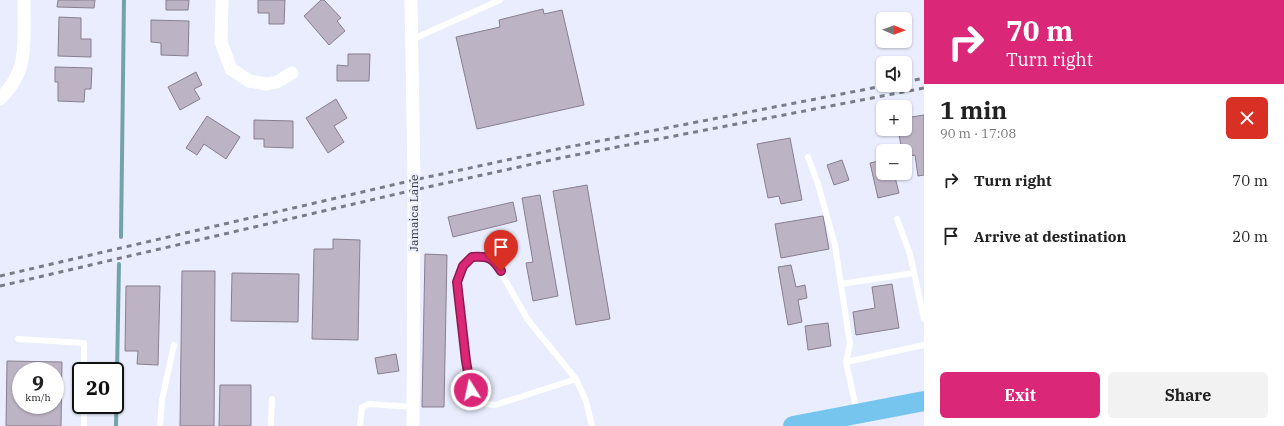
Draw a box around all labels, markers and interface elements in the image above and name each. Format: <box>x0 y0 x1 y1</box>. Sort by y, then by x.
north arrow <box>876 12 912 48</box>
map controls <box>876 12 912 180</box>
text: 70 m <box>1006 12 1073 49</box>
icon: right <box>940 16 992 68</box>
text: Turn right <box>1006 48 1093 71</box>
button: sound <box>876 56 912 92</box>
text: 1 min <box>940 94 1007 126</box>
button: close <box>1226 97 1268 139</box>
button: + <box>876 100 912 136</box>
text: 90 m · 17:08 <box>940 125 1016 142</box>
button: − <box>876 144 912 180</box>
icon: right <box>940 169 962 191</box>
text: Turn right <box>974 171 1052 190</box>
text: 70 m <box>1232 171 1268 190</box>
street label: Jamaica Lane <box>406 174 421 252</box>
icon: arrive <box>940 225 962 247</box>
text: Arrive at destination <box>974 227 1126 246</box>
text: 20 m <box>1232 227 1268 246</box>
pin <box>484 230 518 271</box>
icon: arrive <box>490 236 512 258</box>
speed limit sign: 20 <box>72 362 124 414</box>
text: 9 <box>32 369 44 396</box>
position arrow <box>450 369 492 411</box>
button: Exit <box>940 372 1100 418</box>
button: Share <box>1108 372 1268 418</box>
text: km/h <box>25 391 51 404</box>

